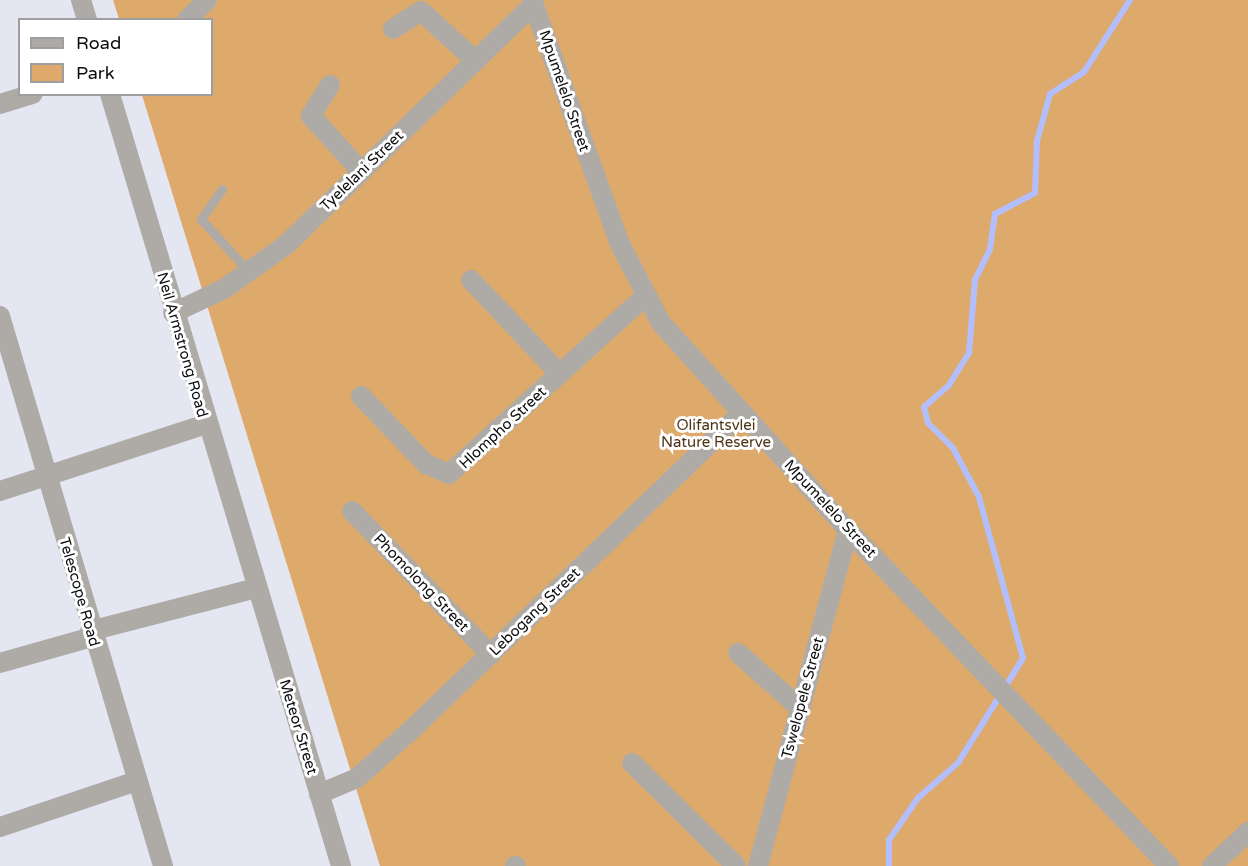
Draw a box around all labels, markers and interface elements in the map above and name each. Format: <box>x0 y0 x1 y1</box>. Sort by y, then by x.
legend <box>18 18 213 96</box>
street label: Mpumelelo Street <box>535 28 593 154</box>
text: Road <box>76 32 121 54</box>
text: Park <box>76 62 114 84</box>
street label: Tyelelani Street <box>317 127 407 215</box>
street label: Neil Armstrong Road <box>153 270 211 420</box>
street label: Hlompho Street <box>456 383 550 473</box>
park label: Olifantsvlei Nature Reserve <box>661 416 771 451</box>
street label: Mpumelelo Street <box>780 456 880 562</box>
street label: Phomolong Street <box>370 530 472 636</box>
street label: Telescope Road <box>55 535 103 649</box>
street label: Lebogang Street <box>486 564 584 660</box>
street label: Tswelopele Street <box>778 635 828 761</box>
street label: Meteor Street <box>275 677 321 777</box>

